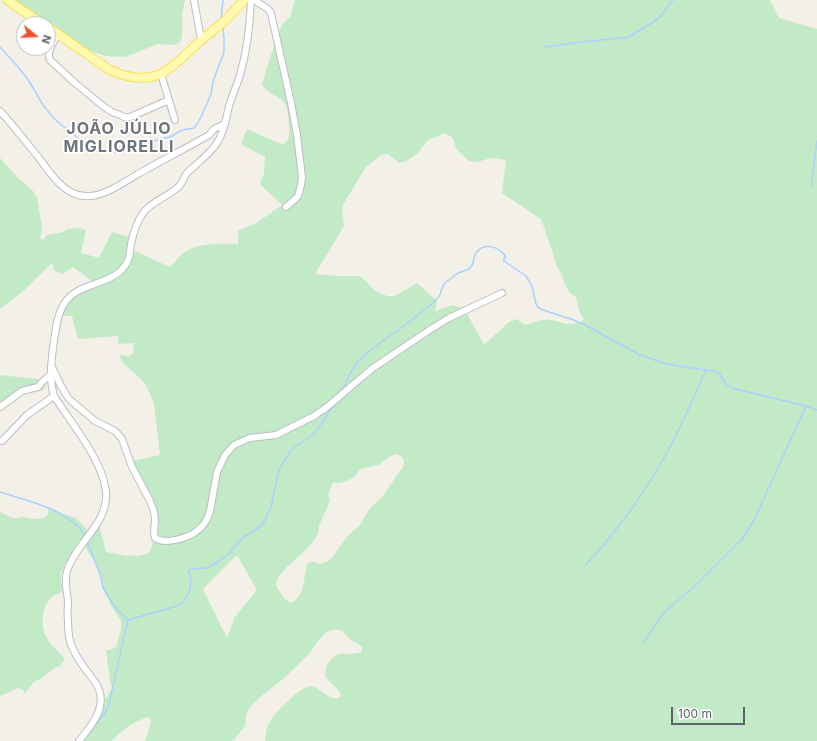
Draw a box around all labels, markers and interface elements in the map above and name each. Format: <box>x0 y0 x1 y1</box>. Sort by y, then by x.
north arrow <box>16 16 56 56</box>
text: N <box>39 33 54 46</box>
district label: JOÃO JÚLIO MIGLIORELLI <box>63 119 175 157</box>
scale bar <box>673 699 747 725</box>
text: 100 m <box>678 706 712 721</box>

